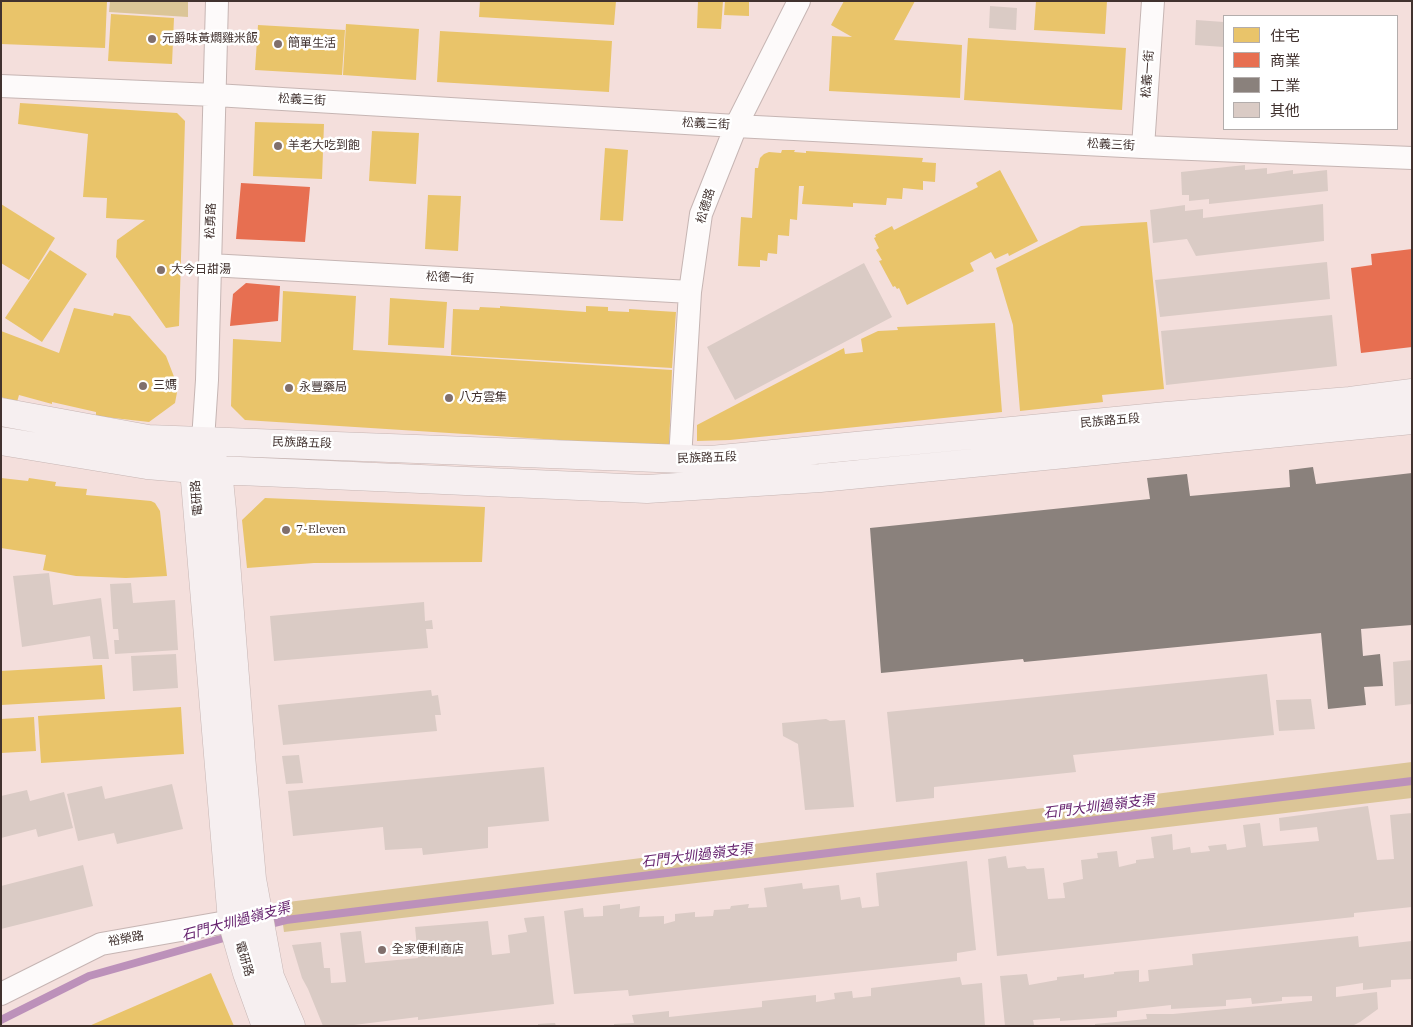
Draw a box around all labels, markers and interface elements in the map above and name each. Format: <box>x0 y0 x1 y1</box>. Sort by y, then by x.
legend <box>1223 15 1398 130</box>
text: 住宅 <box>1270 26 1300 45</box>
place label: 元爵味黃燜雞米飯 <box>162 32 258 46</box>
marker: 元爵味黃燜雞米飯 <box>146 33 158 45</box>
place label: 簡單生活 <box>288 37 336 51</box>
marker: 簡單生活 <box>272 38 284 50</box>
street label: 松義一街 <box>1139 50 1157 98</box>
text: 商業 <box>1270 51 1300 70</box>
text: 工業 <box>1270 76 1300 95</box>
street label: 松義三街 <box>278 92 326 108</box>
text: 其他 <box>1270 101 1300 120</box>
street label: 松義三街 <box>682 116 730 132</box>
street label: 松義三街 <box>1087 137 1135 153</box>
place label: 羊老大吃到飽 <box>288 139 360 153</box>
marker: 羊老大吃到飽 <box>272 140 284 152</box>
street label: 松德路 <box>694 187 718 225</box>
street label: 松勇路 <box>203 203 219 239</box>
place label: 大今日甜湯 <box>171 263 231 277</box>
marker: 大今日甜湯 <box>155 264 167 276</box>
street label: 松德一街 <box>426 270 474 286</box>
place label: 三媽 <box>153 379 177 393</box>
marker: 三媽 <box>137 380 149 392</box>
place label: 永豐藥局 <box>299 381 347 395</box>
marker: 永豐藥局 <box>283 382 295 394</box>
place label: 八方雲集 <box>459 391 507 405</box>
marker: 八方雲集 <box>443 392 455 404</box>
street label: 民族路五段 <box>1079 411 1141 431</box>
street label: 民族路五段 <box>272 435 332 451</box>
street label: 民族路五段 <box>677 450 737 466</box>
street label: 電研路 <box>188 479 206 517</box>
place label: 7-Eleven <box>296 523 346 537</box>
marker: 7-Eleven <box>280 524 292 536</box>
water label: 石門大圳過嶺支渠 <box>1042 792 1156 822</box>
water label: 石門大圳過嶺支渠 <box>640 841 754 871</box>
water label: 石門大圳過嶺支渠 <box>180 899 292 945</box>
street label: 裕榮路 <box>107 929 145 949</box>
street label: 電研路 <box>232 940 256 978</box>
place label: 全家便利商店 <box>392 943 464 957</box>
marker: 全家便利商店 <box>376 944 388 956</box>

